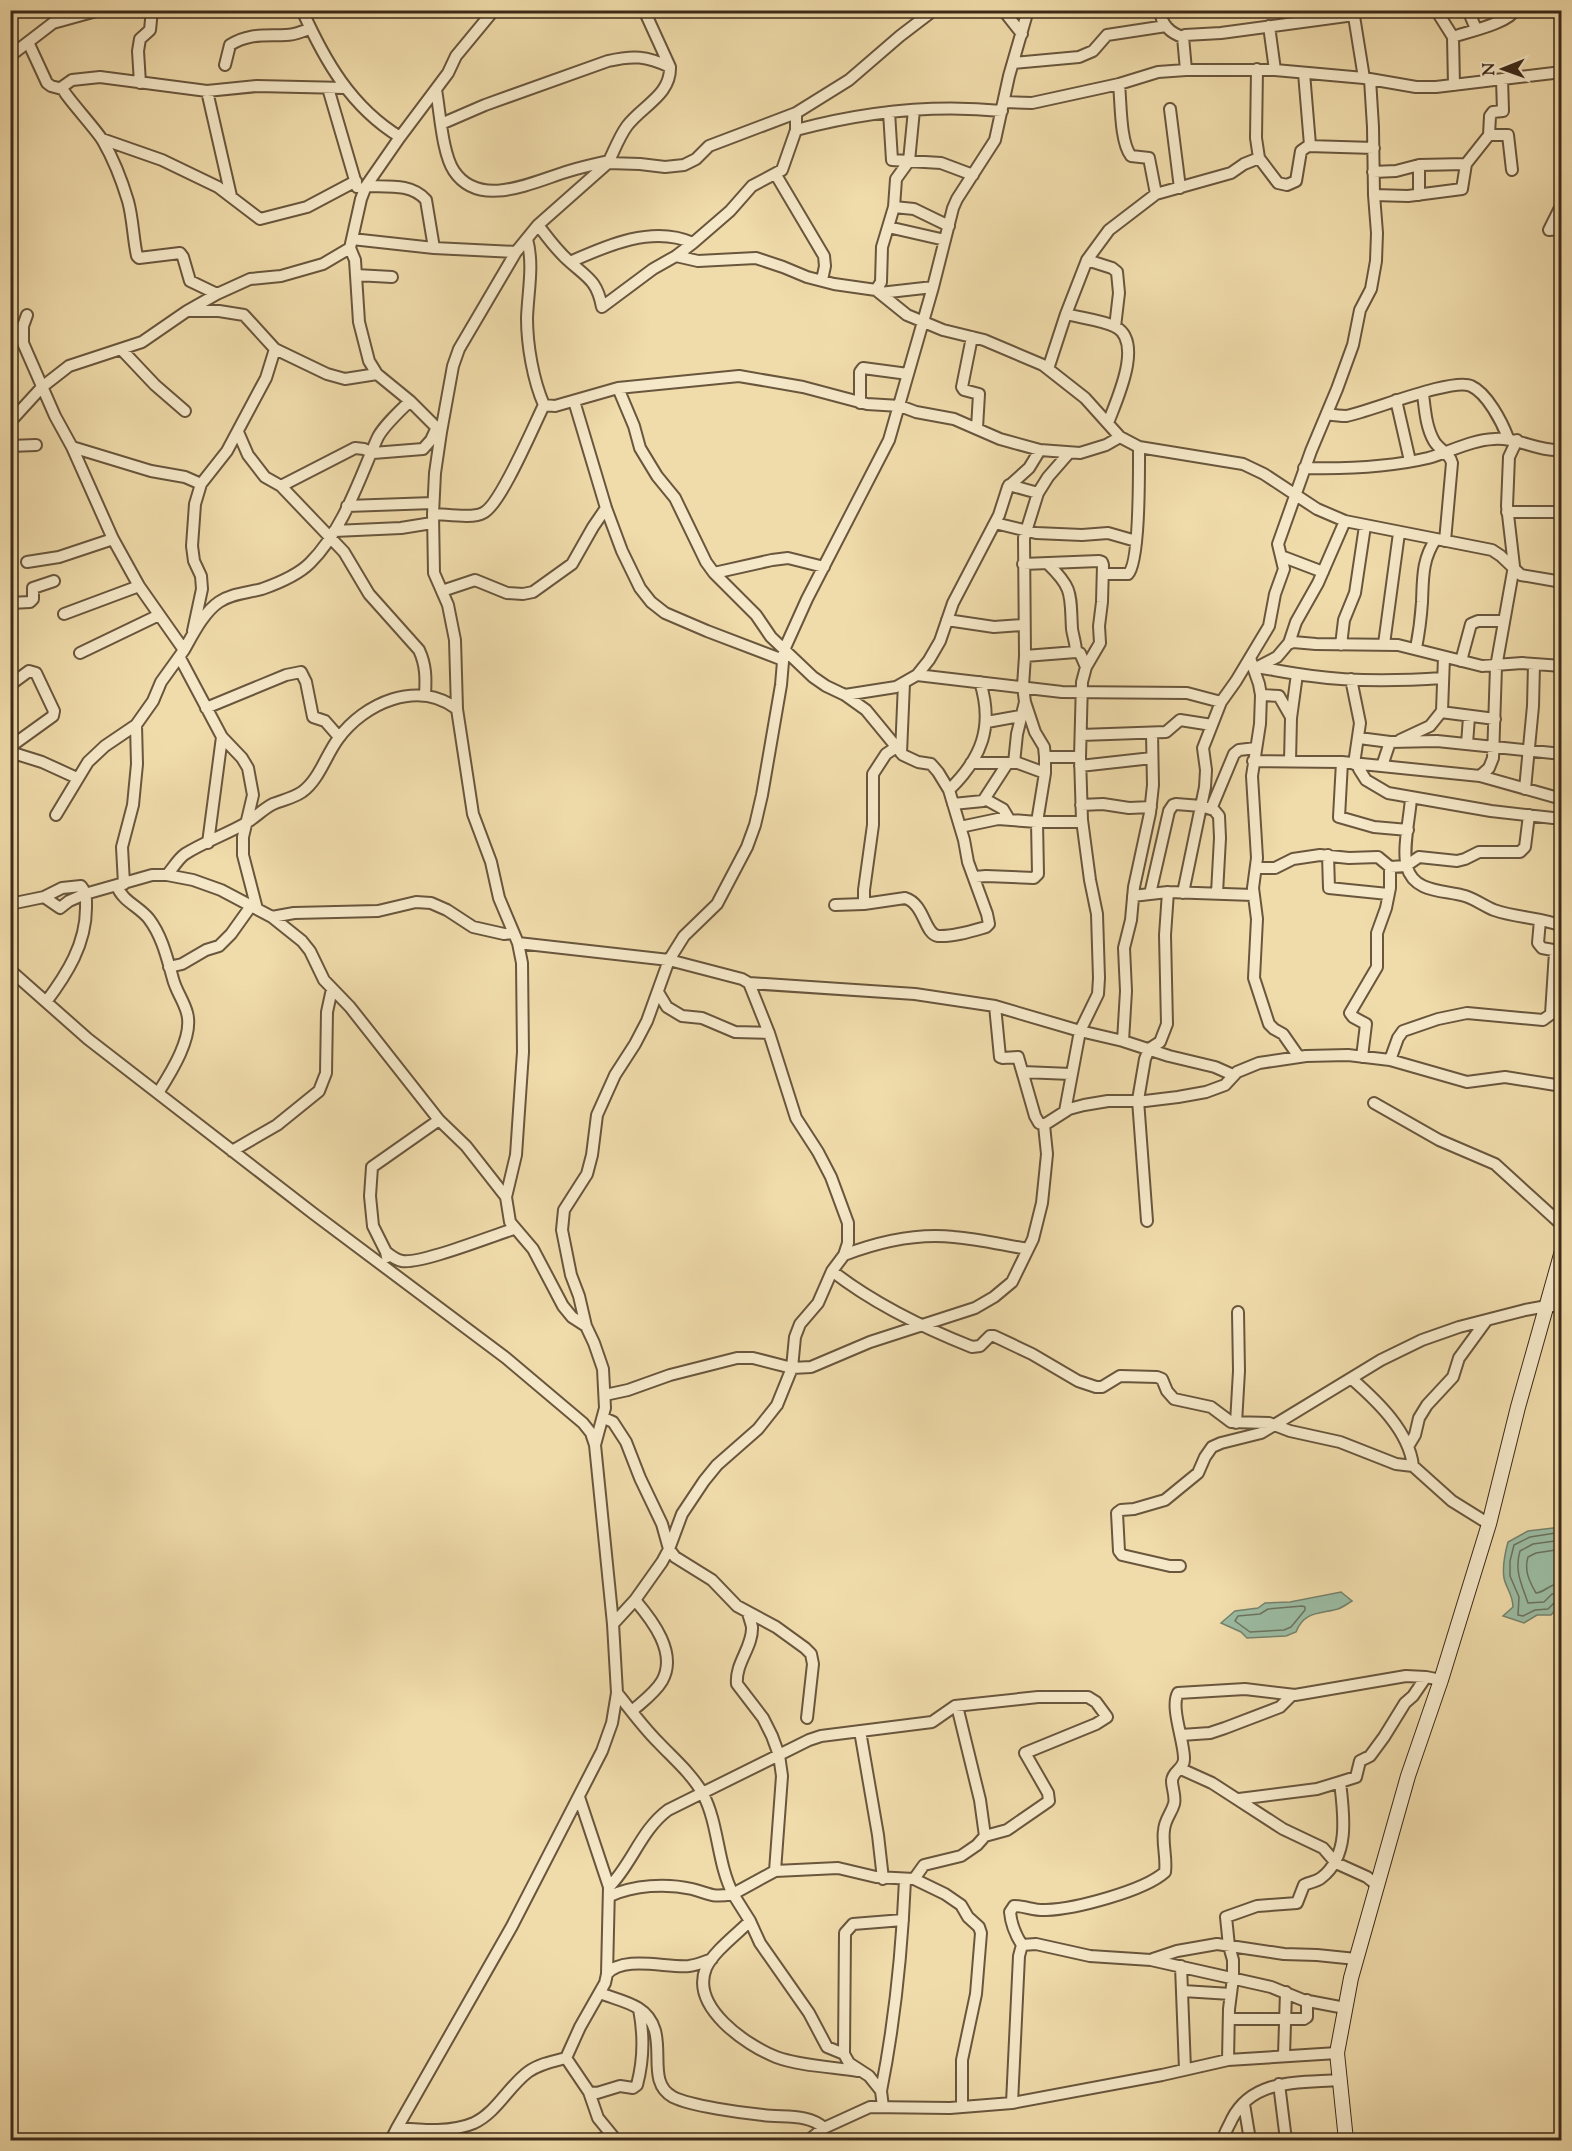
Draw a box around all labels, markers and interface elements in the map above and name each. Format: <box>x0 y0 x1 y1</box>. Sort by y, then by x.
north arrow <box>1473 39 1533 99</box>
text: N <box>1479 62 1502 76</box>

